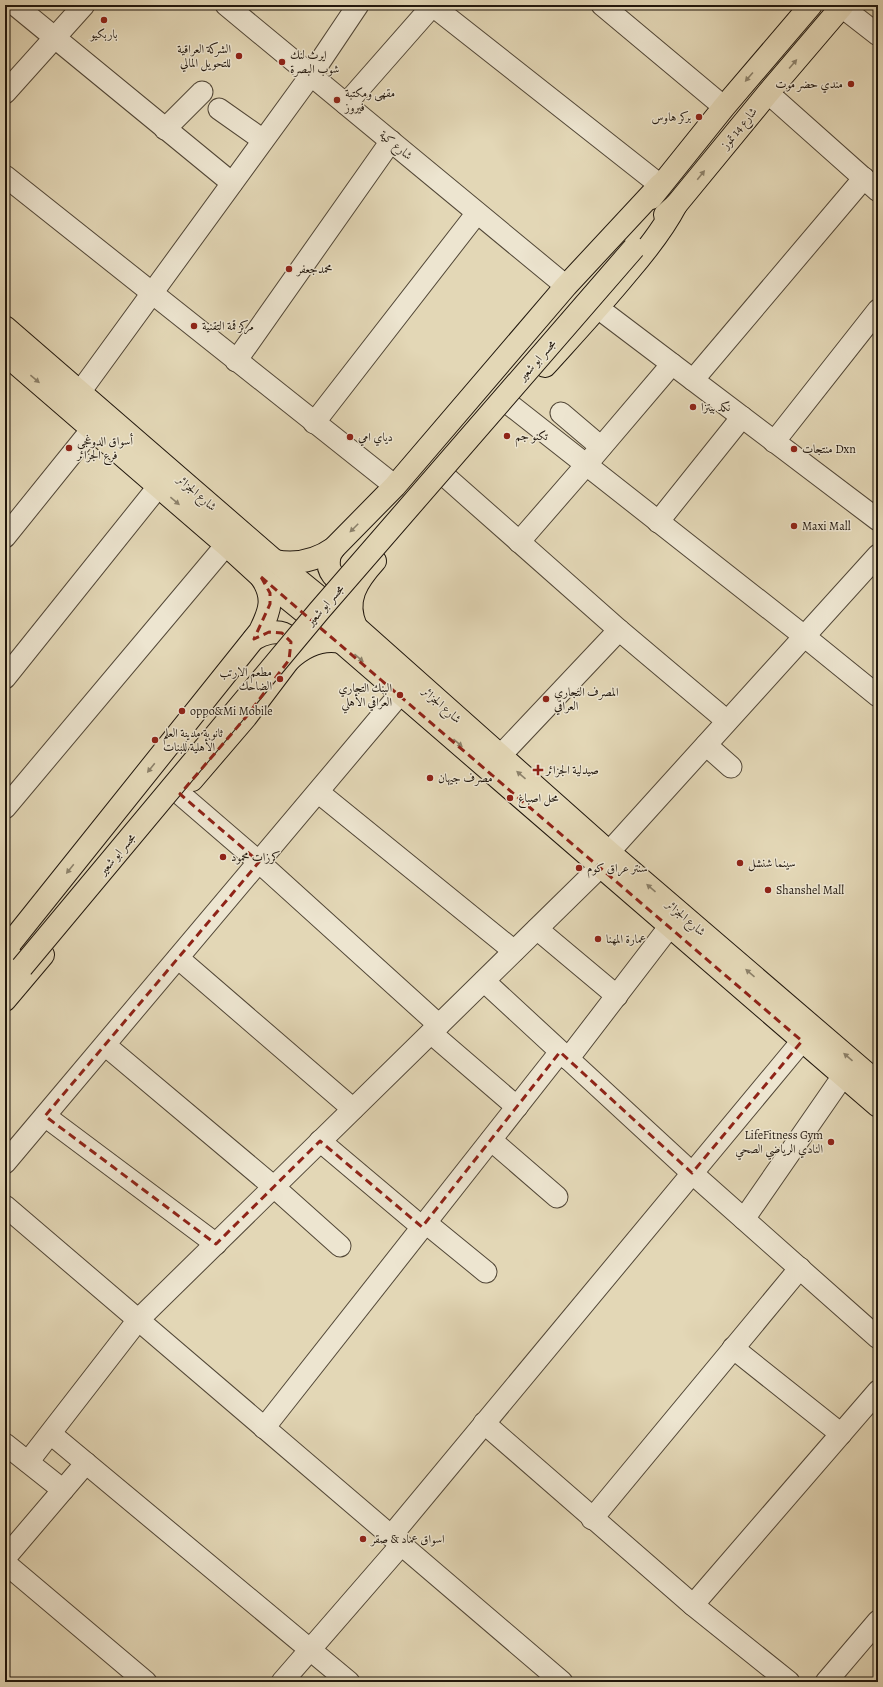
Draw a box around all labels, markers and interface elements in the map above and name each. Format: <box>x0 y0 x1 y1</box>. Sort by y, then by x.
marker: باربكيو <box>99 15 109 25</box>
place label: باربكيو <box>89 26 118 42</box>
place label: الشركة العراقية للتحويل المالي <box>177 41 231 73</box>
place label: ايرث لنك شوب البصرة <box>290 47 339 77</box>
marker: الشركة العراقية للتحويل المالي <box>234 51 244 61</box>
marker: ايرث لنك شوب البصرة <box>277 57 287 67</box>
one-way arrow <box>788 59 797 69</box>
one-way arrow <box>745 72 754 83</box>
place label: مندي حضر موت <box>775 76 843 94</box>
marker: مندي حضر موت <box>846 79 856 89</box>
place label: مقهى ومكتبة فيروز <box>344 85 395 115</box>
marker: مقهى ومكتبة فيروز <box>332 95 342 105</box>
street label: شارع 14 تموز <box>717 104 763 155</box>
place label: بركر هاوس <box>651 109 691 125</box>
marker: بركر هاوس <box>694 112 704 122</box>
street label: شارع كية <box>374 126 416 166</box>
one-way arrow <box>696 170 705 180</box>
place label: محمدجعفر <box>295 261 332 277</box>
marker: محمدجعفر <box>284 264 294 274</box>
place label: مركز قمة التقنية <box>202 318 254 335</box>
marker: مركز قمة التقنية <box>189 321 199 331</box>
street label: مجسر ابو شعير <box>513 335 560 386</box>
one-way arrow <box>29 375 40 384</box>
place label: نكد بيتزا <box>701 399 730 415</box>
marker: نكد بيتزا <box>688 402 698 412</box>
place label: تكنو جم <box>515 428 549 447</box>
place label: دياي امي <box>358 429 393 447</box>
marker: تكنو جم <box>502 431 512 441</box>
marker: دياي امي <box>345 432 355 442</box>
place label: أسواق الدوغجي فرع الجزائر <box>75 433 133 466</box>
place label: منتجات Dxn <box>802 441 856 457</box>
marker: أسواق الدوغجي فرع الجزائر <box>64 443 74 453</box>
marker: منتجات Dxn <box>789 444 799 454</box>
street label: شارع الجزائر <box>170 470 220 517</box>
one-way arrow <box>170 497 180 506</box>
place label: Maxi Mall <box>802 518 851 534</box>
marker: Maxi Mall <box>789 521 799 531</box>
one-way arrow <box>349 523 359 533</box>
street label: مجسر ابو شعير <box>301 580 348 631</box>
one-way arrow <box>354 654 364 663</box>
place label: مطعم الارتب الضاحك <box>219 664 272 694</box>
marker: مطعم الارتب الضاحك <box>275 674 285 684</box>
place label: البنك التجاري العراقي الأهلي <box>338 680 392 714</box>
street label: شارع الجزائر <box>416 682 465 729</box>
place label: المصرف التجاري العراقي <box>554 684 619 716</box>
marker: البنك التجاري العراقي الأهلي <box>395 690 405 700</box>
marker: المصرف التجاري العراقي <box>541 694 551 704</box>
place label: oppo&Mi Mobile <box>190 703 273 719</box>
marker: oppo&Mi Mobile <box>177 706 187 716</box>
place label: ثانوية مدينة العلم الأهلية للبنات <box>163 725 224 755</box>
marker: ثانوية مدينة العلم الأهلية للبنات <box>150 735 160 745</box>
one-way arrow <box>452 739 463 748</box>
one-way arrow <box>147 762 155 773</box>
place label: صيدلية الجزائر <box>544 762 599 778</box>
marker: صيدلية الجزائر <box>533 765 543 775</box>
place label: مصرف جيهان <box>438 770 493 786</box>
one-way arrow <box>516 771 527 780</box>
marker: مصرف جيهان <box>425 773 435 783</box>
place label: محل اصباغ <box>518 790 559 809</box>
marker: محل اصباغ <box>505 793 515 803</box>
street label: مجسر ابو شعير <box>94 829 140 880</box>
place label: كرزات محمود <box>231 849 280 865</box>
marker: كرزات محمود <box>218 852 228 862</box>
place label: سينما شنشل <box>748 855 796 872</box>
marker: سينما شنشل <box>735 858 745 868</box>
place label: سنتر عراق كوم <box>587 860 648 879</box>
marker: سنتر عراق كوم <box>574 863 584 873</box>
one-way arrow <box>65 864 74 875</box>
place label: Shanshel Mall <box>776 882 844 898</box>
one-way arrow <box>646 884 656 893</box>
marker: Shanshel Mall <box>763 885 773 895</box>
street label: شارع الجزائر <box>659 895 709 942</box>
place label: عمارة المهنا <box>606 931 646 947</box>
marker: عمارة المهنا <box>593 934 603 944</box>
one-way arrow <box>744 968 755 977</box>
one-way arrow <box>843 1053 854 1062</box>
place label: LifeFitness Gym النادي الرياضي الصحي <box>735 1127 823 1161</box>
marker: LifeFitness Gym النادي الرياضي الصحي <box>826 1137 836 1147</box>
place label: اسواق عماد & صقر <box>369 1531 445 1547</box>
marker: اسواق عماد & صقر <box>358 1534 368 1544</box>

